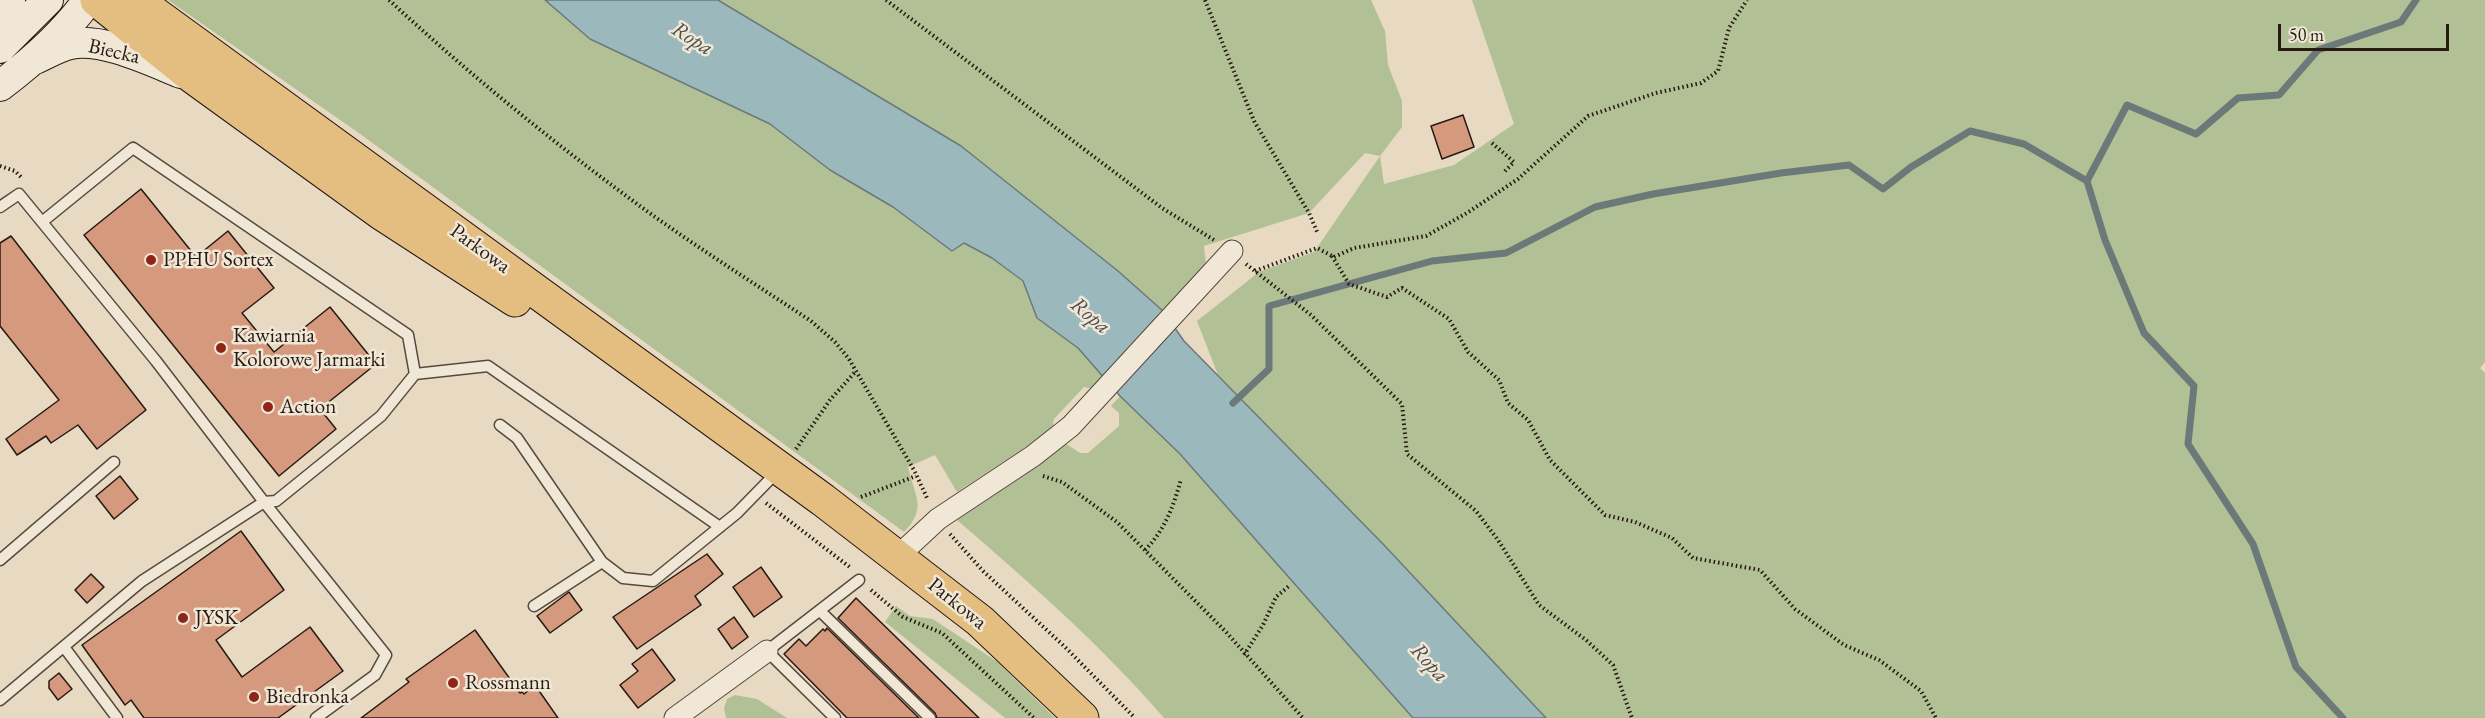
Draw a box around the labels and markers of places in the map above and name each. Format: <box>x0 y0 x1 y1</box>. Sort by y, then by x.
place label: PPHU Sortex <box>163 247 274 273</box>
marker: PPHU Sortex <box>144 253 158 267</box>
place label: Kawiarnia Kolorowe Jarmarki <box>233 323 385 373</box>
marker: Kawiarnia Kolorowe Jarmarki <box>214 341 228 355</box>
place label: Action <box>280 394 336 420</box>
marker: Action <box>261 400 275 414</box>
place label: JYSK <box>195 605 238 631</box>
marker: JYSK <box>176 611 190 625</box>
place label: Rossmann <box>465 670 551 696</box>
marker: Rossmann <box>446 676 460 690</box>
place label: Biedronka <box>266 684 349 710</box>
marker: Biedronka <box>247 690 261 704</box>

